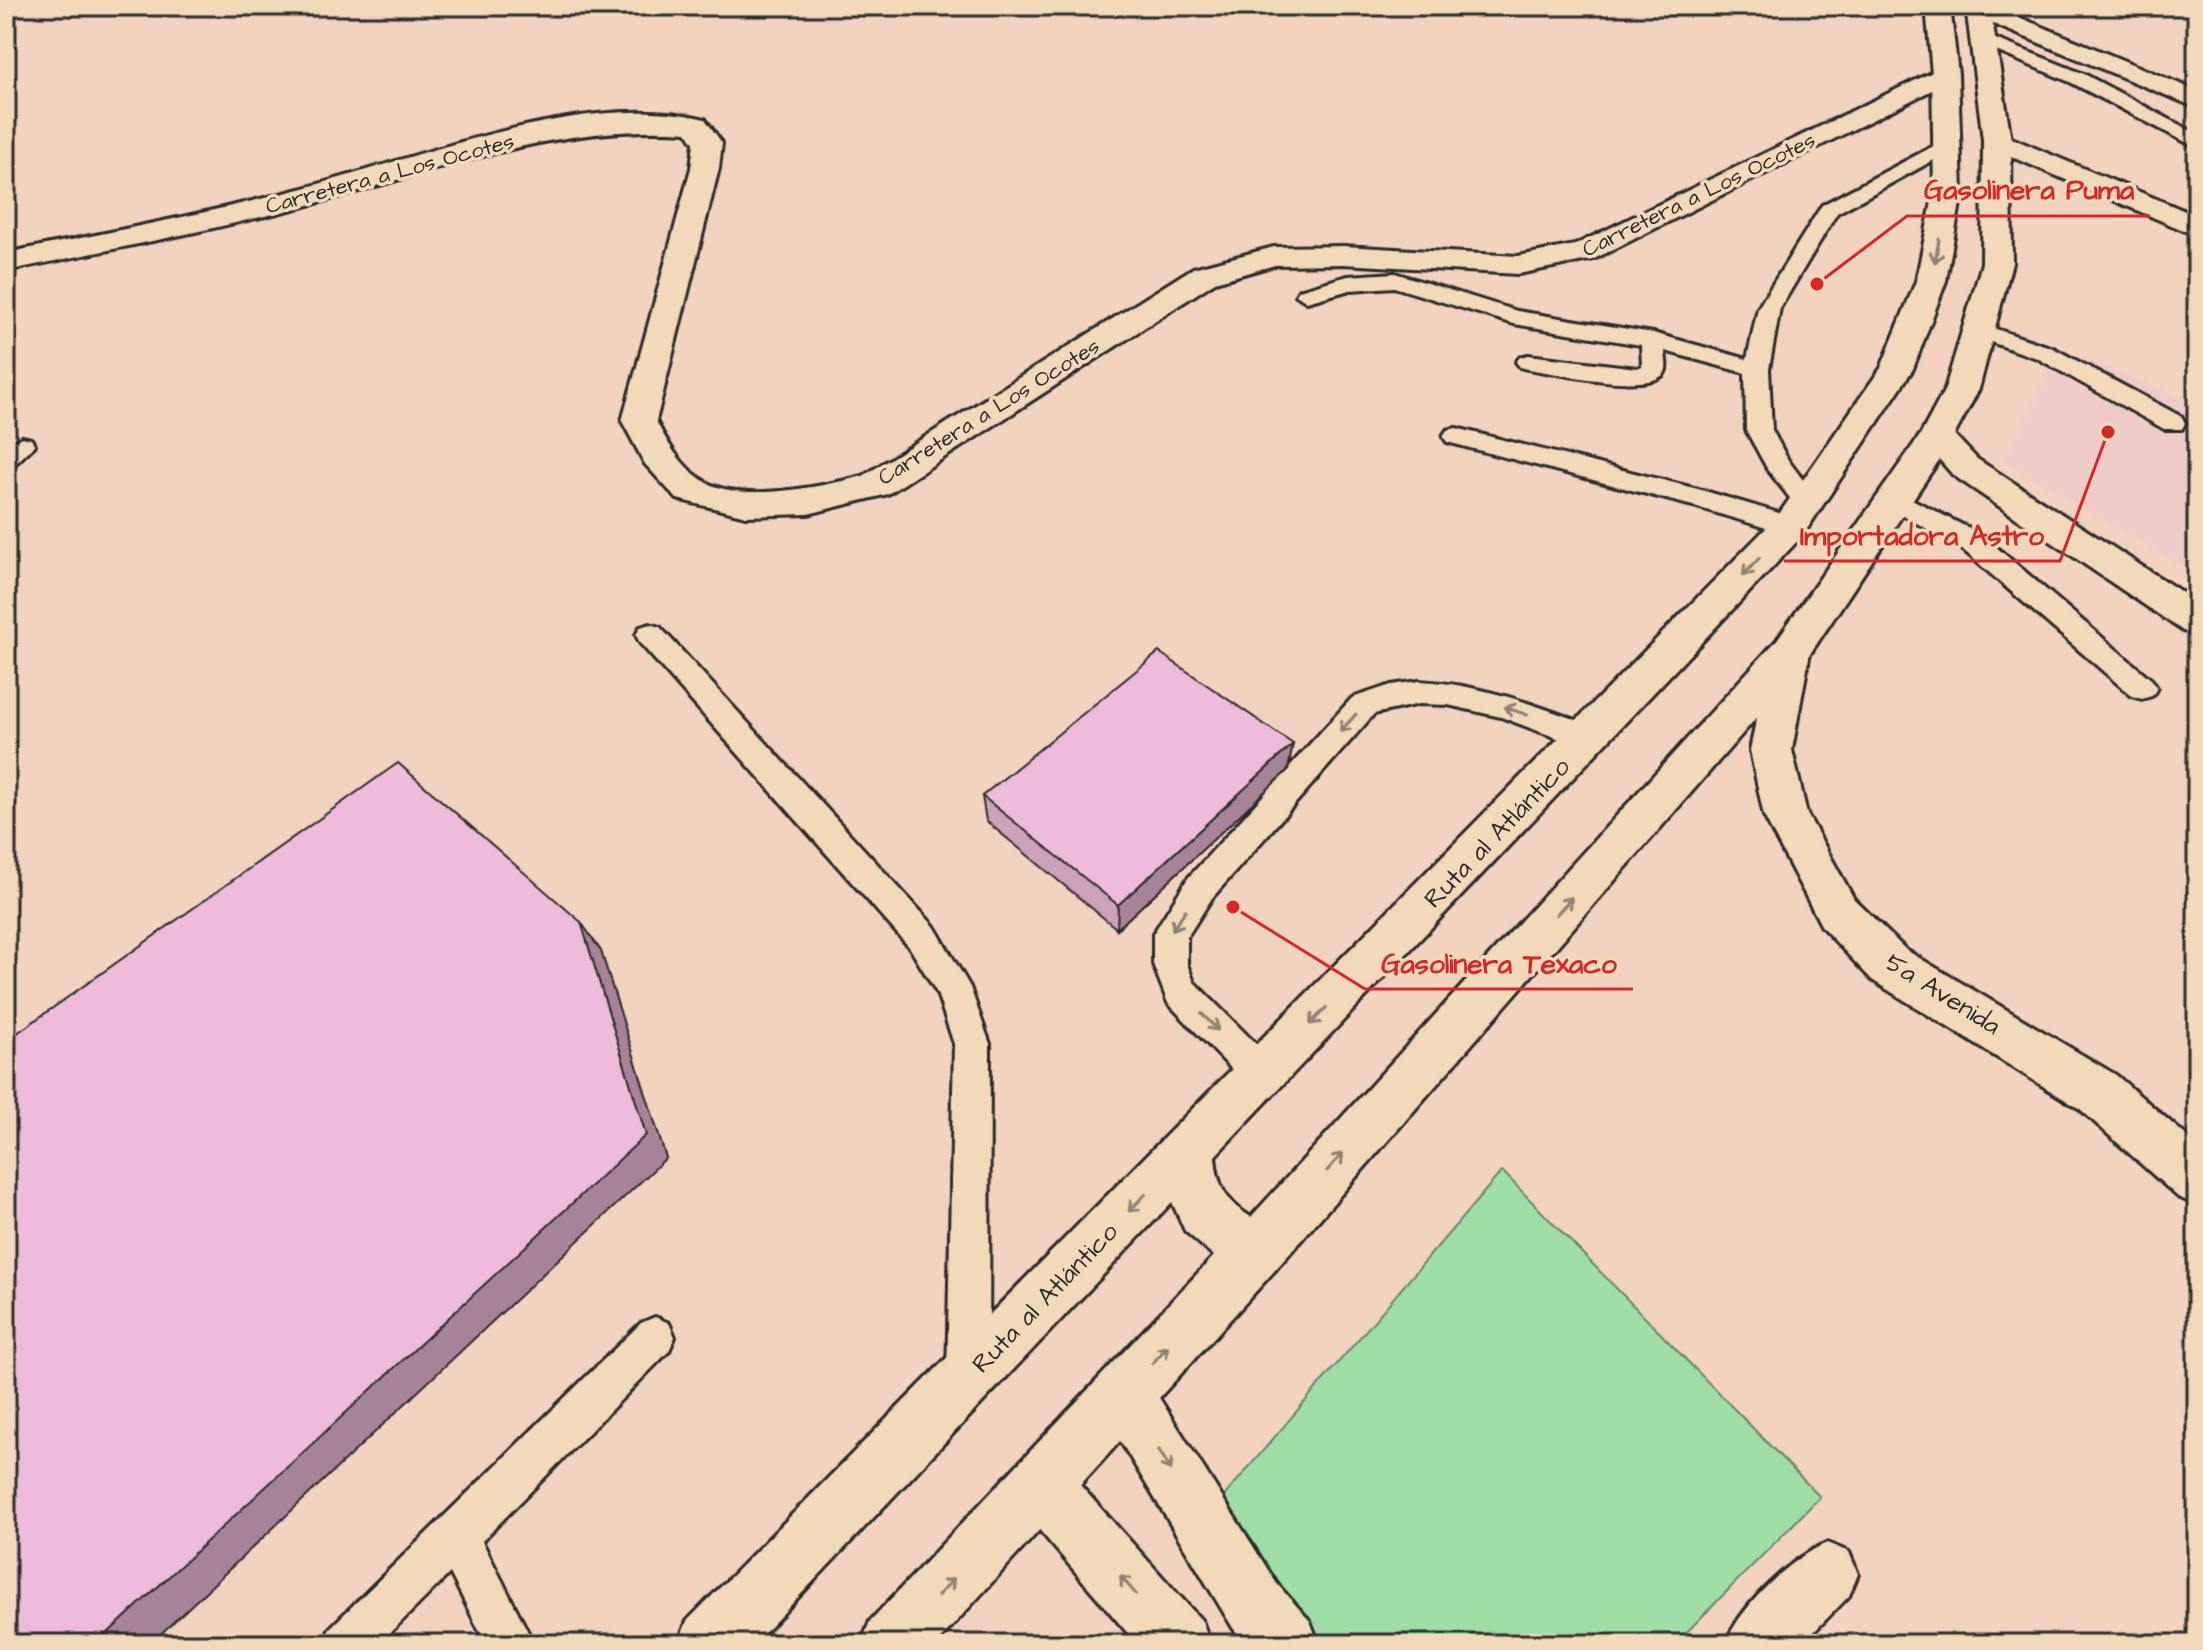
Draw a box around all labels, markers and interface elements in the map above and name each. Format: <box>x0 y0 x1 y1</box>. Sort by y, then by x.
street label: Carretera a Los Ocotes <box>1577 125 1821 265</box>
street label: Carretera a Los Ocotes <box>262 126 518 222</box>
callout: Gasolinera Puma <box>1907 164 2150 216</box>
text: Gasolinera Puma <box>1924 171 2135 210</box>
one-way arrow <box>1929 237 1944 263</box>
street label: Carretera a Los Ocotes <box>872 331 1106 493</box>
callout: Importadora Astro <box>1784 509 2060 561</box>
text: Importadora Astro <box>1800 517 2044 557</box>
one-way arrow <box>1742 557 1761 577</box>
one-way arrow <box>1504 702 1529 717</box>
one-way arrow <box>1340 712 1358 732</box>
street label: Ruta al Atlántico <box>1416 750 1579 916</box>
one-way arrow <box>1555 896 1573 916</box>
one-way arrow <box>1171 908 1188 930</box>
callout: Gasolinera Texaco <box>1365 937 1633 989</box>
street label: 5a Avenida <box>1878 944 2008 1044</box>
text: Gasolinera Texaco <box>1381 945 1617 984</box>
one-way arrow <box>1309 1006 1328 1025</box>
one-way arrow <box>1201 1012 1220 1032</box>
one-way arrow <box>1326 1153 1344 1173</box>
one-way arrow <box>1128 1193 1147 1212</box>
street label: Ruta al Atlántico <box>964 1215 1127 1381</box>
one-way arrow <box>1151 1345 1169 1365</box>
one-way arrow <box>1157 1448 1173 1471</box>
one-way arrow <box>1119 1576 1137 1596</box>
one-way arrow <box>936 1577 955 1597</box>

